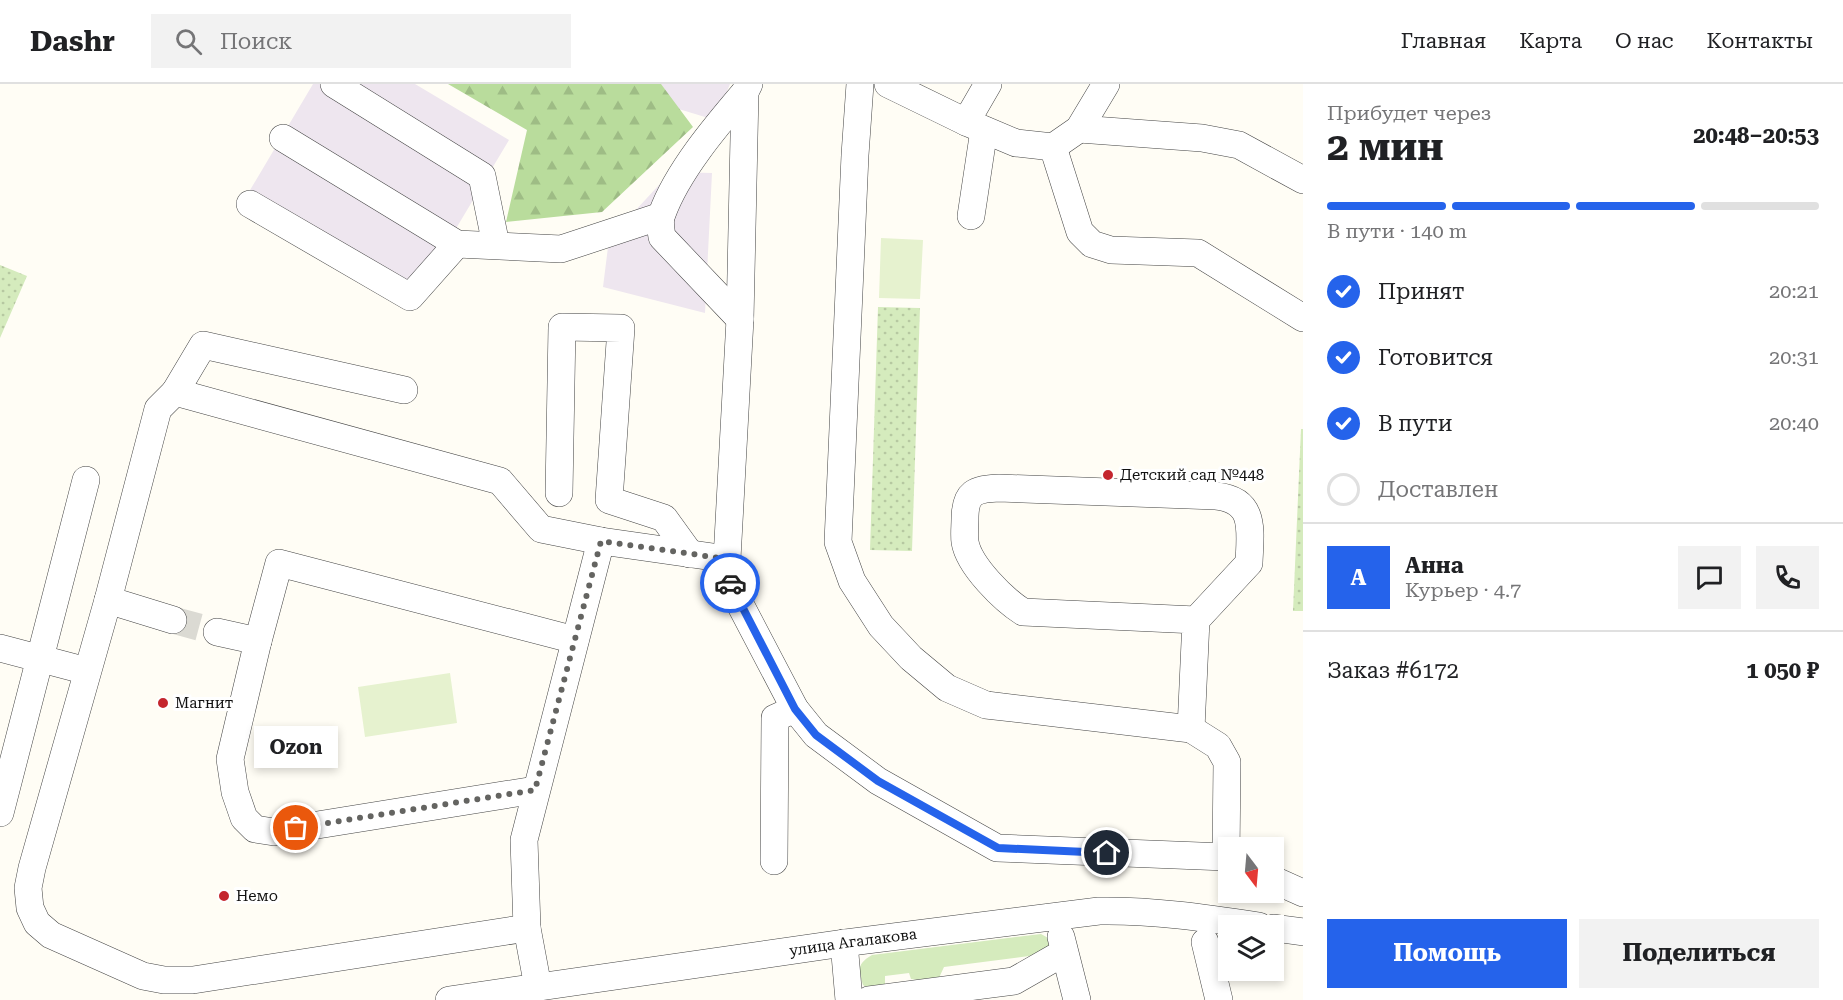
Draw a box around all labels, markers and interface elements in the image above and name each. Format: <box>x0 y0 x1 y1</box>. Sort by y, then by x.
search box <box>151 14 571 68</box>
text: Dashr <box>30 25 115 58</box>
icon: search <box>172 25 205 58</box>
text: Поиск <box>220 29 292 54</box>
text: Главная <box>1401 29 1486 53</box>
text: Карта <box>1519 29 1582 53</box>
text: О нас <box>1615 29 1674 53</box>
text: Контакты <box>1707 29 1813 53</box>
text: Прибудет через <box>1327 101 1491 125</box>
text: 20:48–20:53 <box>1693 123 1819 148</box>
text: 2 мин <box>1327 124 1444 170</box>
text: В пути · 140 m <box>1327 219 1467 243</box>
icon: check <box>1327 275 1360 308</box>
text: Принят <box>1378 279 1465 304</box>
text: 20:21 <box>1769 279 1819 303</box>
icon: check <box>1327 341 1360 374</box>
text: Готовится <box>1378 345 1493 370</box>
text: 20:31 <box>1769 345 1819 369</box>
icon: check <box>1327 407 1360 440</box>
text: В пути <box>1378 411 1453 436</box>
text: 20:40 <box>1769 411 1819 435</box>
place label: Детский сад №448 <box>1120 466 1264 484</box>
marker: Детский сад №448 <box>1101 468 1115 482</box>
text: Доставлен <box>1378 477 1498 502</box>
button: chat <box>1678 546 1741 609</box>
button: phone <box>1756 546 1819 609</box>
courier <box>700 553 760 613</box>
text: Анна <box>1405 553 1464 578</box>
text: А <box>1351 565 1366 590</box>
icon: car <box>714 567 747 600</box>
text: Курьер · 4.7 <box>1405 578 1521 602</box>
text: Заказ #6172 <box>1327 658 1459 683</box>
text: 1 050 ₽ <box>1746 658 1819 683</box>
place label: Магнит <box>175 694 233 712</box>
marker: Магнит <box>156 696 170 710</box>
callout: Ozon <box>254 726 338 768</box>
text: Ozon <box>270 735 322 759</box>
pin <box>270 802 321 853</box>
icon: bag <box>279 811 312 844</box>
pin <box>1081 827 1132 878</box>
icon: home <box>1090 836 1123 869</box>
north arrow <box>1218 837 1284 903</box>
map controls <box>1218 837 1284 981</box>
place label: Немо <box>236 887 278 905</box>
marker: Немо <box>217 889 231 903</box>
button: layers <box>1218 915 1284 981</box>
button: Помощь <box>1327 919 1567 988</box>
button: Поделиться <box>1579 919 1819 988</box>
street label: улица Агалакова <box>788 925 918 960</box>

